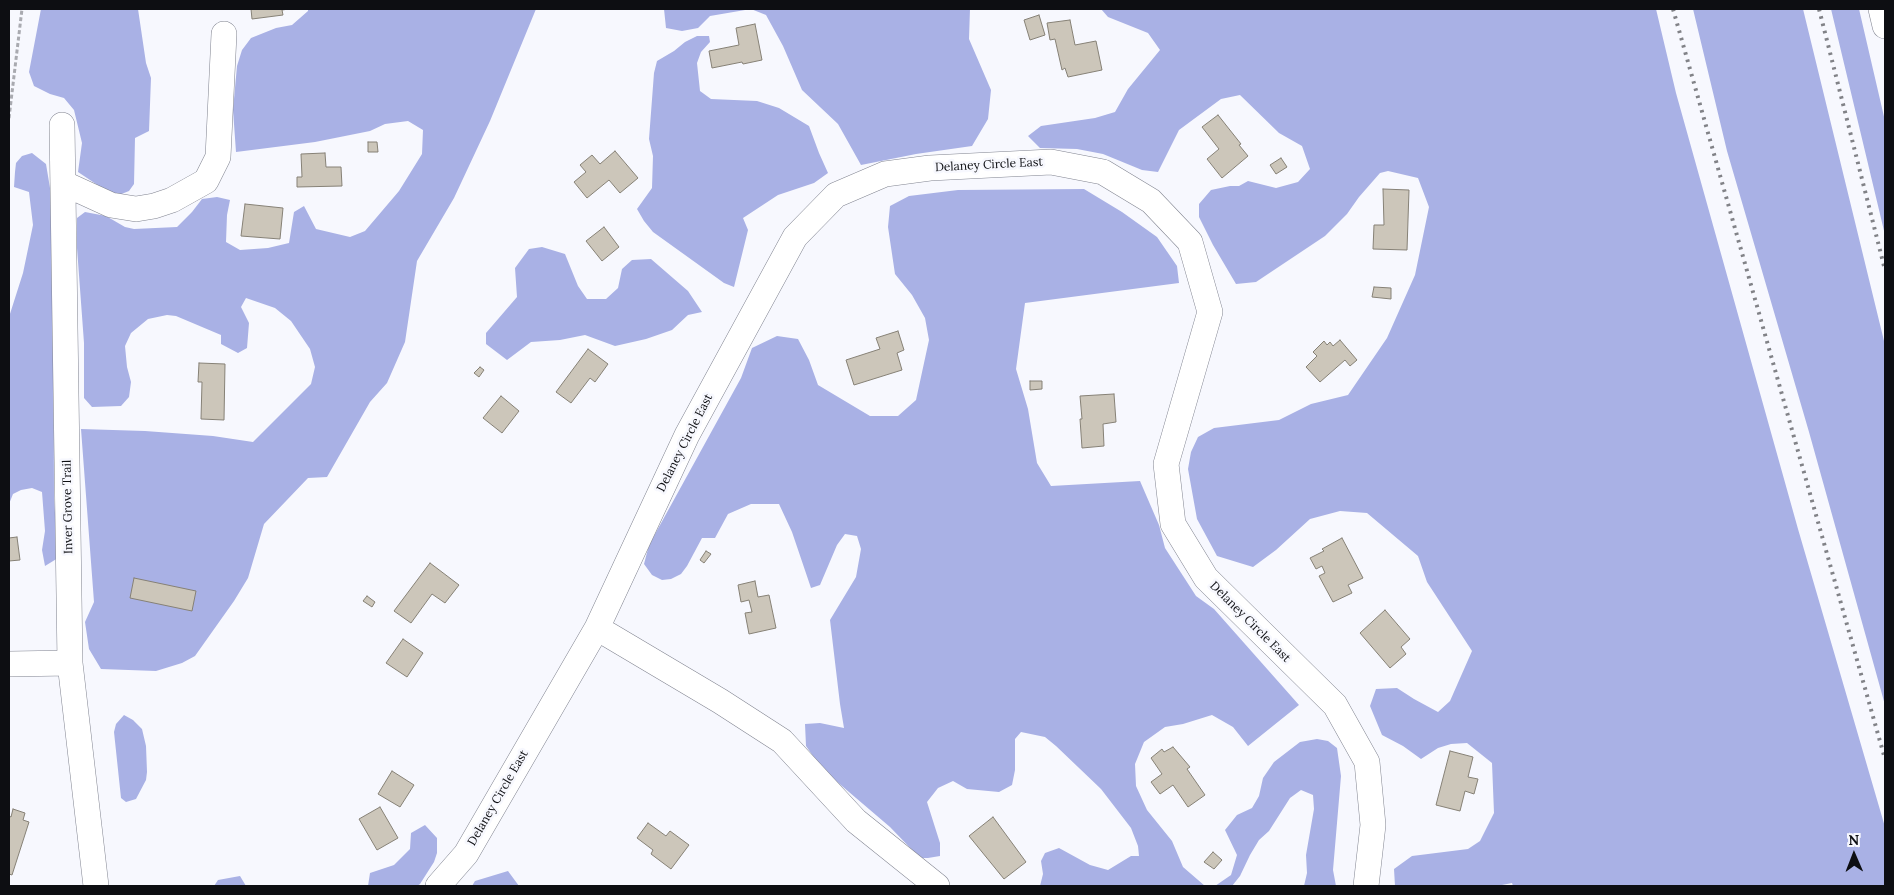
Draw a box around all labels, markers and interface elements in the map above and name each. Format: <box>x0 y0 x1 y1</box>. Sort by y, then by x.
street label: Delaney Circle East <box>935 155 1043 175</box>
street label: Delaney Circle East <box>654 392 716 494</box>
street label: Inver Grove Trail <box>60 460 76 554</box>
street label: Delaney Circle East <box>1207 579 1293 665</box>
street label: Delaney Circle East <box>465 748 531 848</box>
north arrow <box>1829 830 1879 880</box>
text: N <box>1848 831 1859 849</box>

